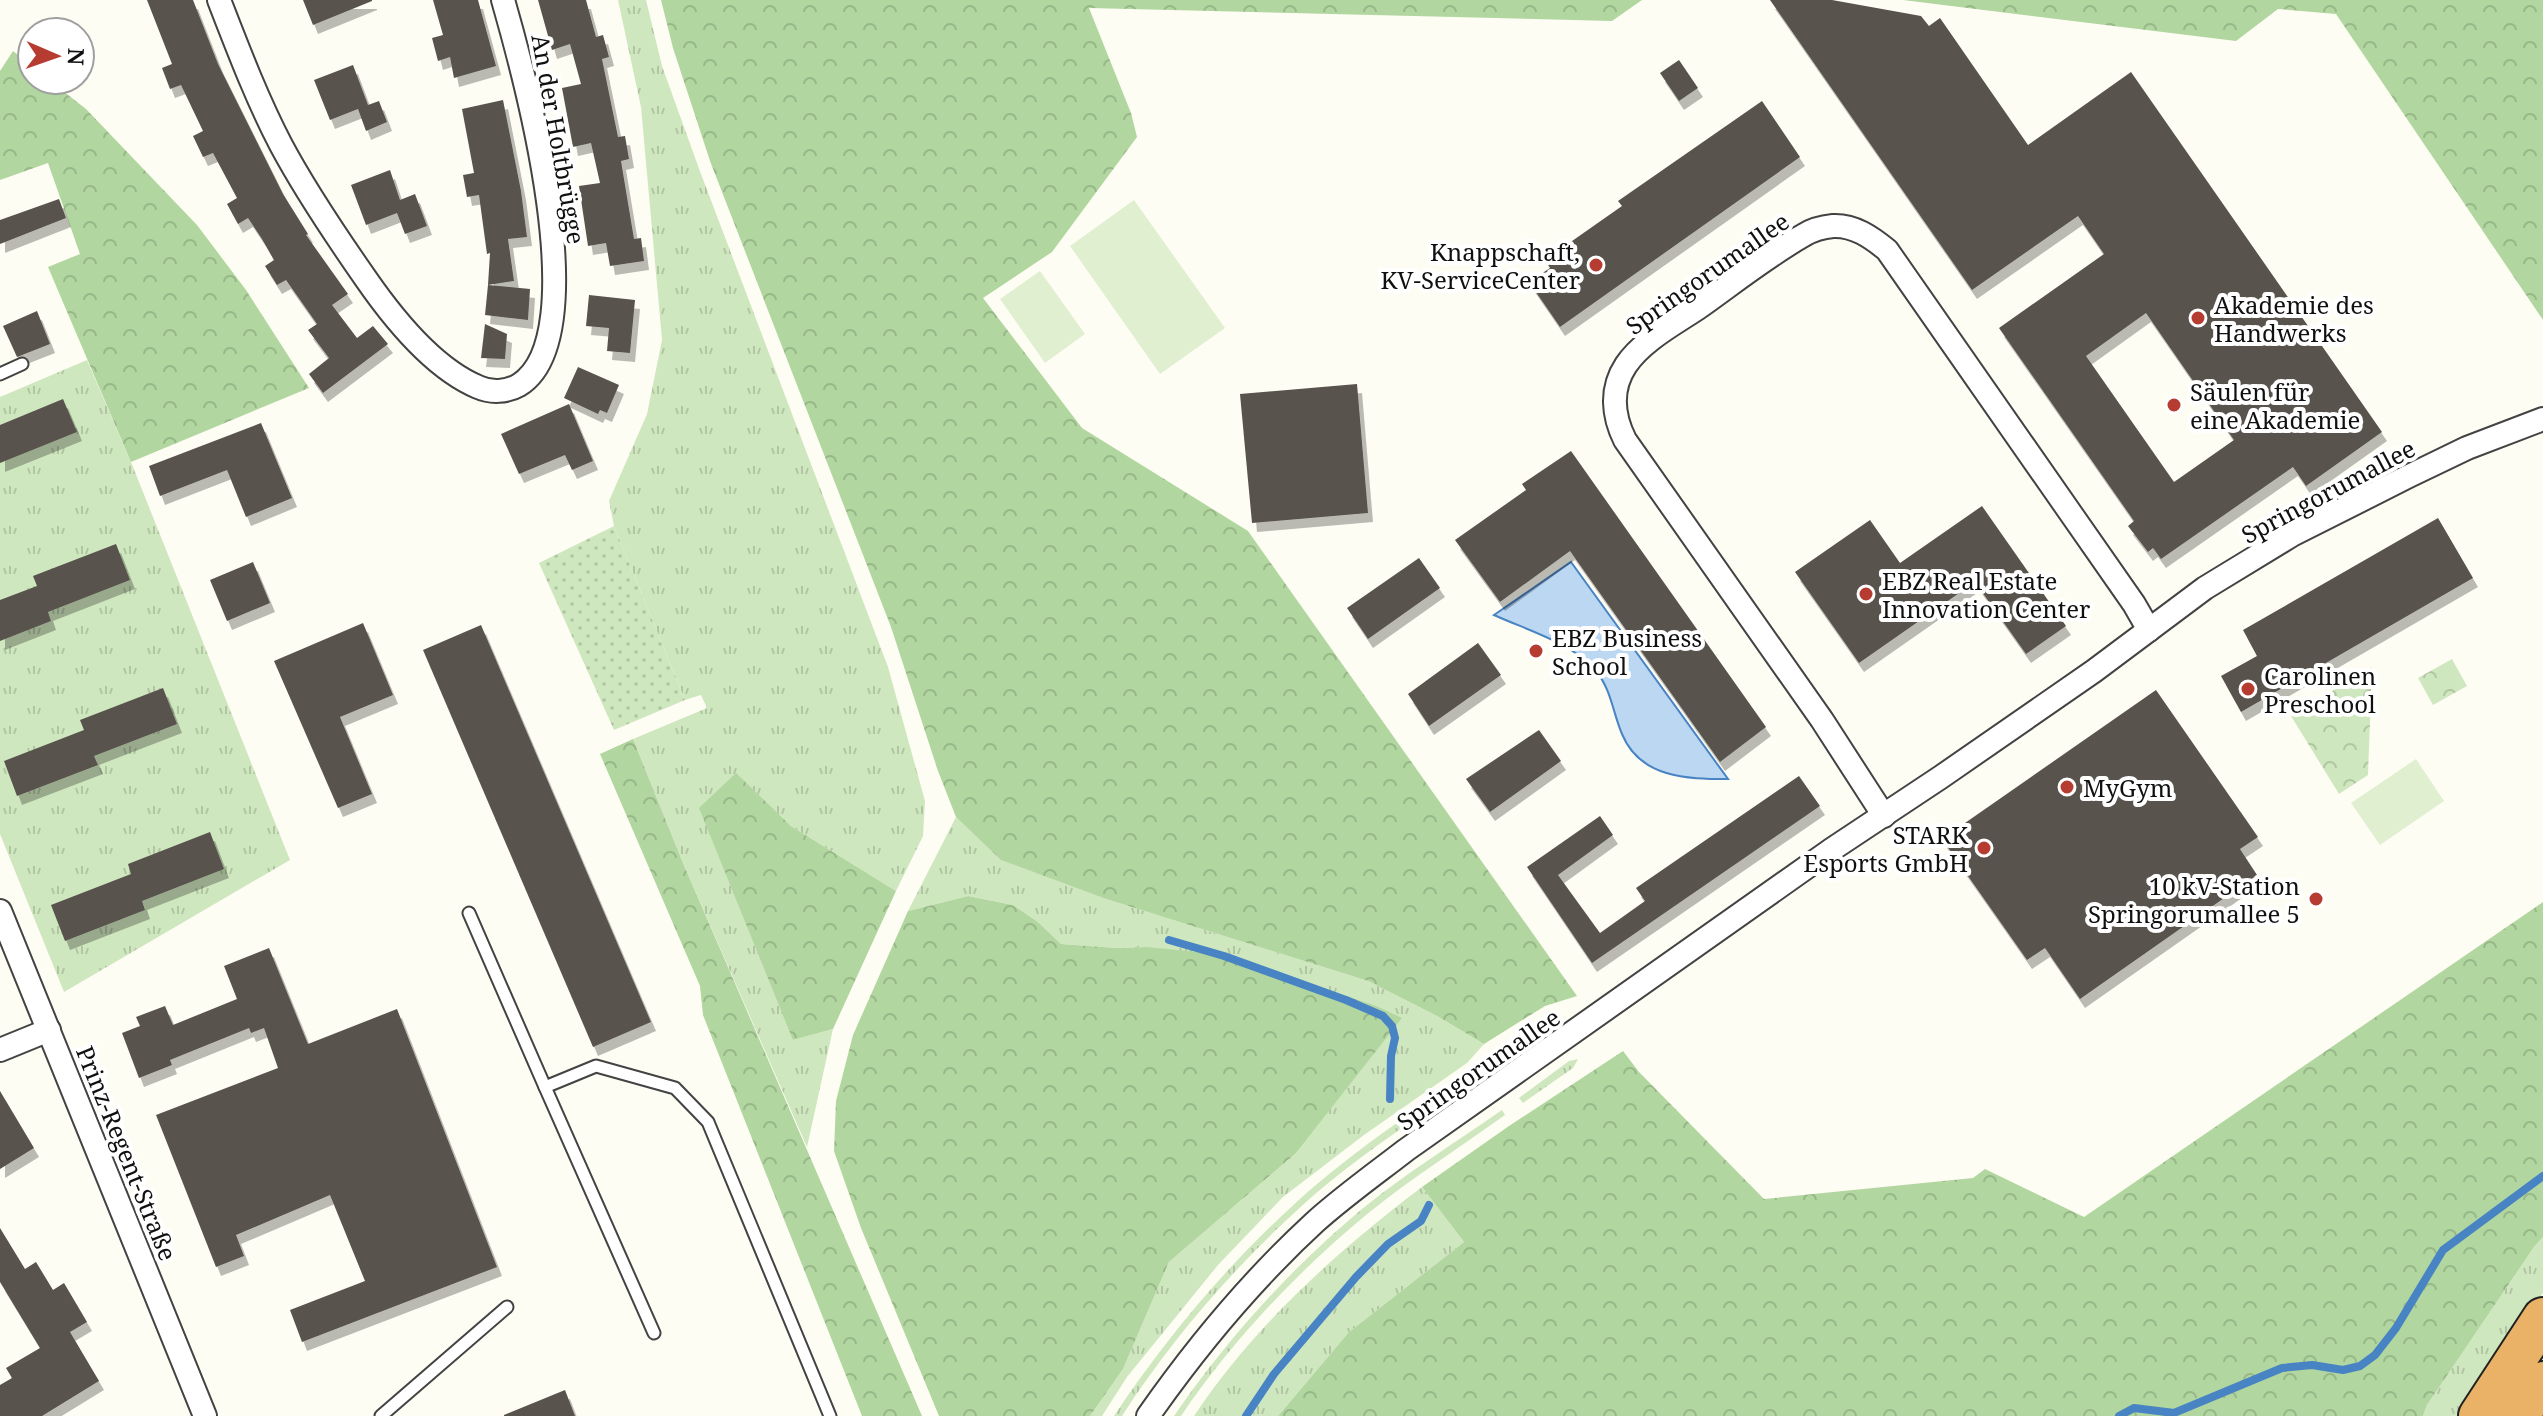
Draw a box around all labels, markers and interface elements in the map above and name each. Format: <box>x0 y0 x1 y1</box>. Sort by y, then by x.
north arrow <box>16 16 96 96</box>
street label: An der Holtbrügge <box>524 32 594 246</box>
text: N <box>62 48 92 66</box>
street label: Springorumallee <box>1619 204 1795 342</box>
place label: Knappschaft, KV-ServiceCenter <box>1380 235 1580 296</box>
marker: Knappschaft, KV-ServiceCenter <box>1587 256 1605 274</box>
place label: Akademie des Handwerks <box>2214 288 2374 349</box>
marker: Akademie des Handwerks <box>2189 309 2207 327</box>
place label: Säulen für eine Akademie <box>2190 375 2360 436</box>
marker: Säulen für eine Akademie <box>2165 396 2183 414</box>
street label: Springorumallee <box>2235 431 2421 551</box>
place label: EBZ Real Estate Innovation Center <box>1882 564 2090 625</box>
marker: EBZ Real Estate Innovation Center <box>1857 585 1875 603</box>
place label: EBZ Business School <box>1552 621 1702 682</box>
marker: EBZ Business School <box>1527 642 1545 660</box>
place label: Carolinen Preschool <box>2264 659 2376 720</box>
marker: Carolinen Preschool <box>2239 680 2257 698</box>
place label: MyGym <box>2083 771 2173 804</box>
marker: MyGym <box>2058 778 2076 796</box>
place label: STARK Esports GmbH <box>1803 818 1969 879</box>
marker: STARK Esports GmbH <box>1975 839 1993 857</box>
place label: 10 kV-Station Springorumallee 5 <box>2088 869 2300 930</box>
marker: 10 kV-Station Springorumallee 5 <box>2307 890 2325 908</box>
street label: Springorumallee <box>1390 1000 1566 1138</box>
street label: Prinz-Regent-Straße <box>69 1041 185 1265</box>

